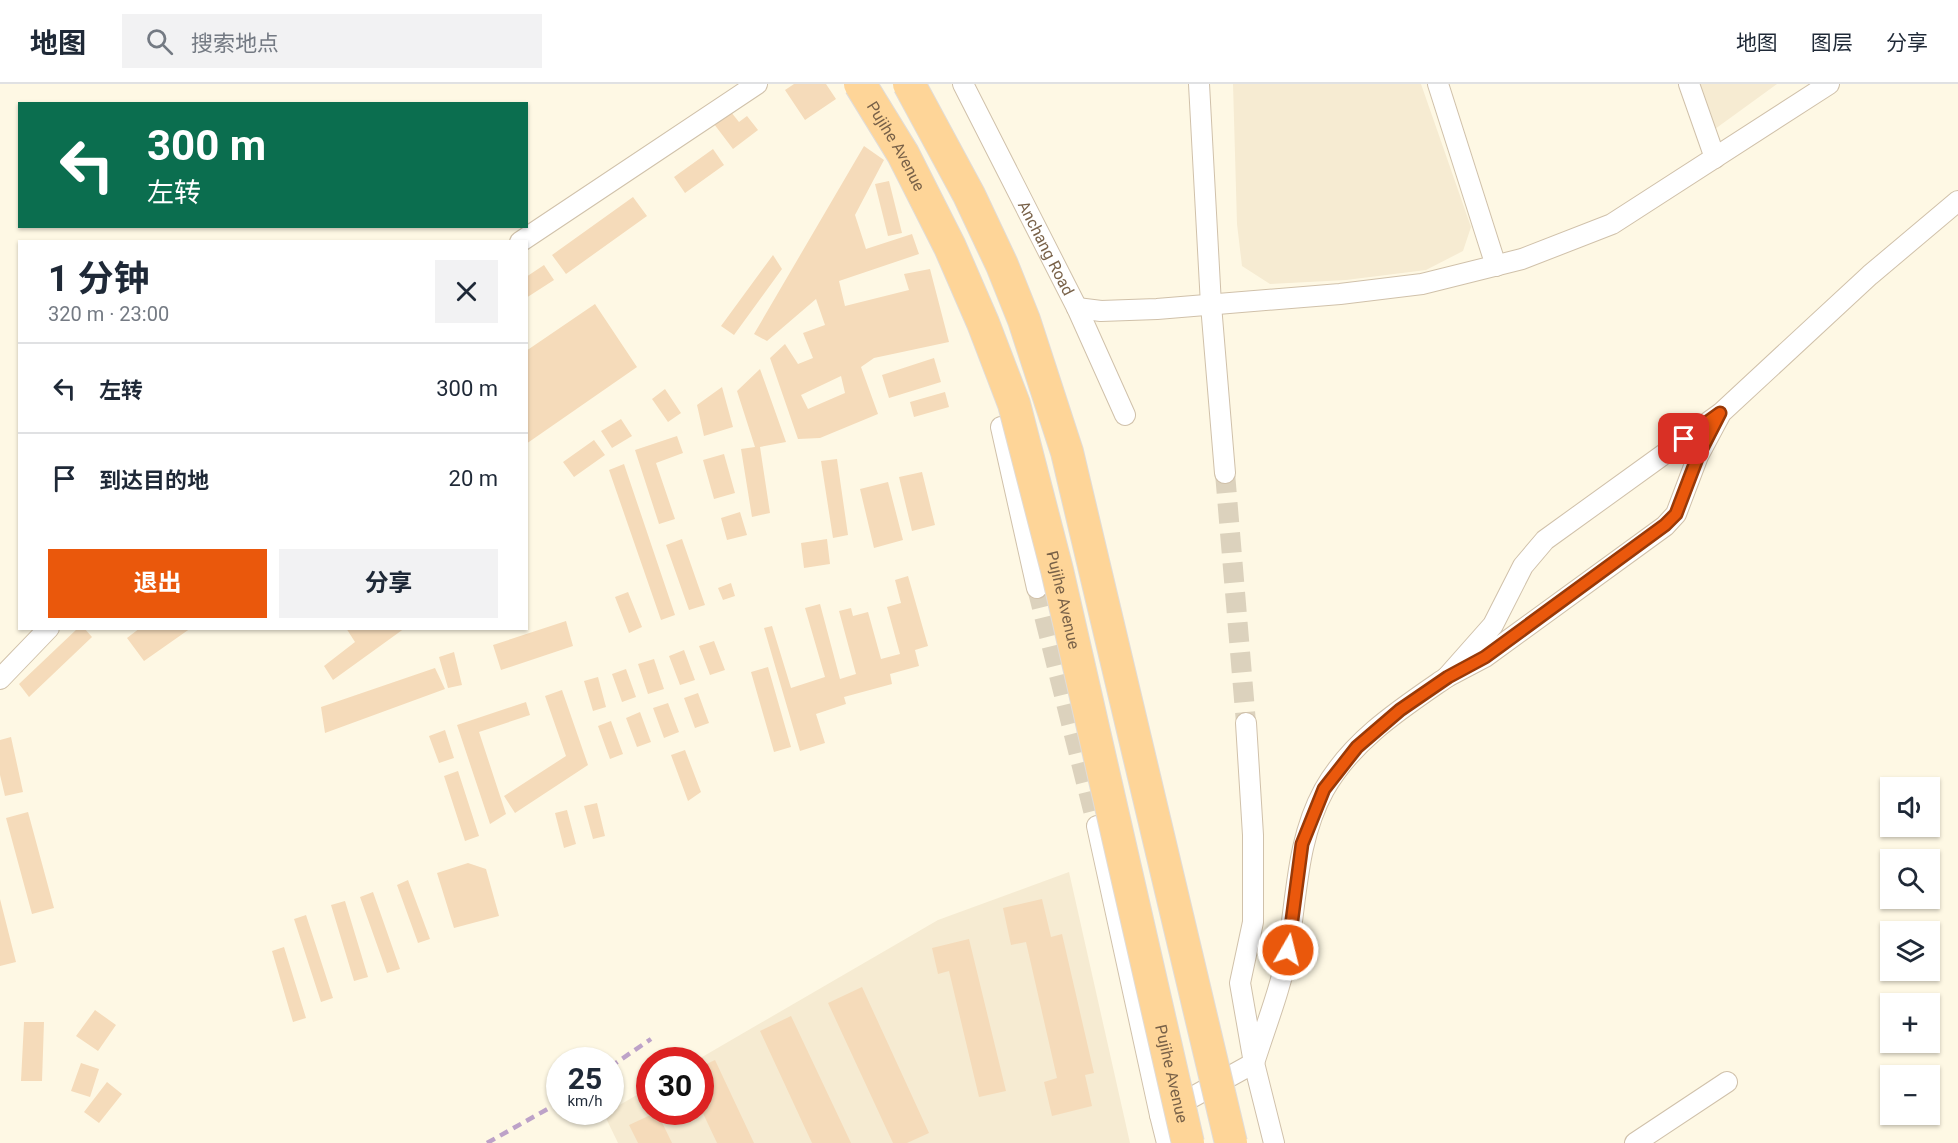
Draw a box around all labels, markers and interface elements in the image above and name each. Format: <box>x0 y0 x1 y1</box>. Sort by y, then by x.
search box <box>122 14 542 68</box>
icon: search <box>143 25 176 58</box>
text: 地图 <box>30 27 86 60</box>
text: 搜索地点 <box>191 31 279 56</box>
text: 地图 <box>1736 31 1778 55</box>
text: 图层 <box>1811 31 1853 55</box>
text: 分享 <box>1886 31 1928 55</box>
street label: Pujihe Avenue <box>863 98 930 194</box>
text: 300 m <box>147 121 266 170</box>
icon: left <box>48 126 126 204</box>
text: 左转 <box>147 177 201 209</box>
street label: Anchang Road <box>1014 197 1078 298</box>
text: 1 分钟 <box>48 258 150 300</box>
button: close <box>435 260 498 323</box>
text: 320 m · 23:00 <box>48 302 169 326</box>
icon: left <box>48 372 81 405</box>
text: 300 m <box>436 376 498 401</box>
text: 左转 <box>99 378 143 403</box>
pin <box>1658 413 1709 464</box>
icon: arrive <box>1667 422 1700 455</box>
icon: arrive <box>48 462 81 495</box>
text: 20 m <box>449 466 498 491</box>
text: 到达目的地 <box>99 468 209 493</box>
button: 退出 <box>48 549 267 618</box>
button: 分享 <box>279 549 498 618</box>
street label: Pujihe Avenue <box>1043 549 1084 651</box>
map controls <box>1880 777 1940 1125</box>
button: sound <box>1880 777 1940 837</box>
button: search <box>1880 849 1940 909</box>
position arrow <box>1256 918 1320 982</box>
button: layers <box>1880 921 1940 981</box>
button: + <box>1880 993 1940 1053</box>
street label: Pujihe Avenue <box>1152 1023 1193 1125</box>
speed limit sign: 30 <box>636 1047 714 1125</box>
text: 25 <box>568 1061 602 1096</box>
button: − <box>1880 1065 1940 1125</box>
text: km/h <box>567 1092 603 1110</box>

